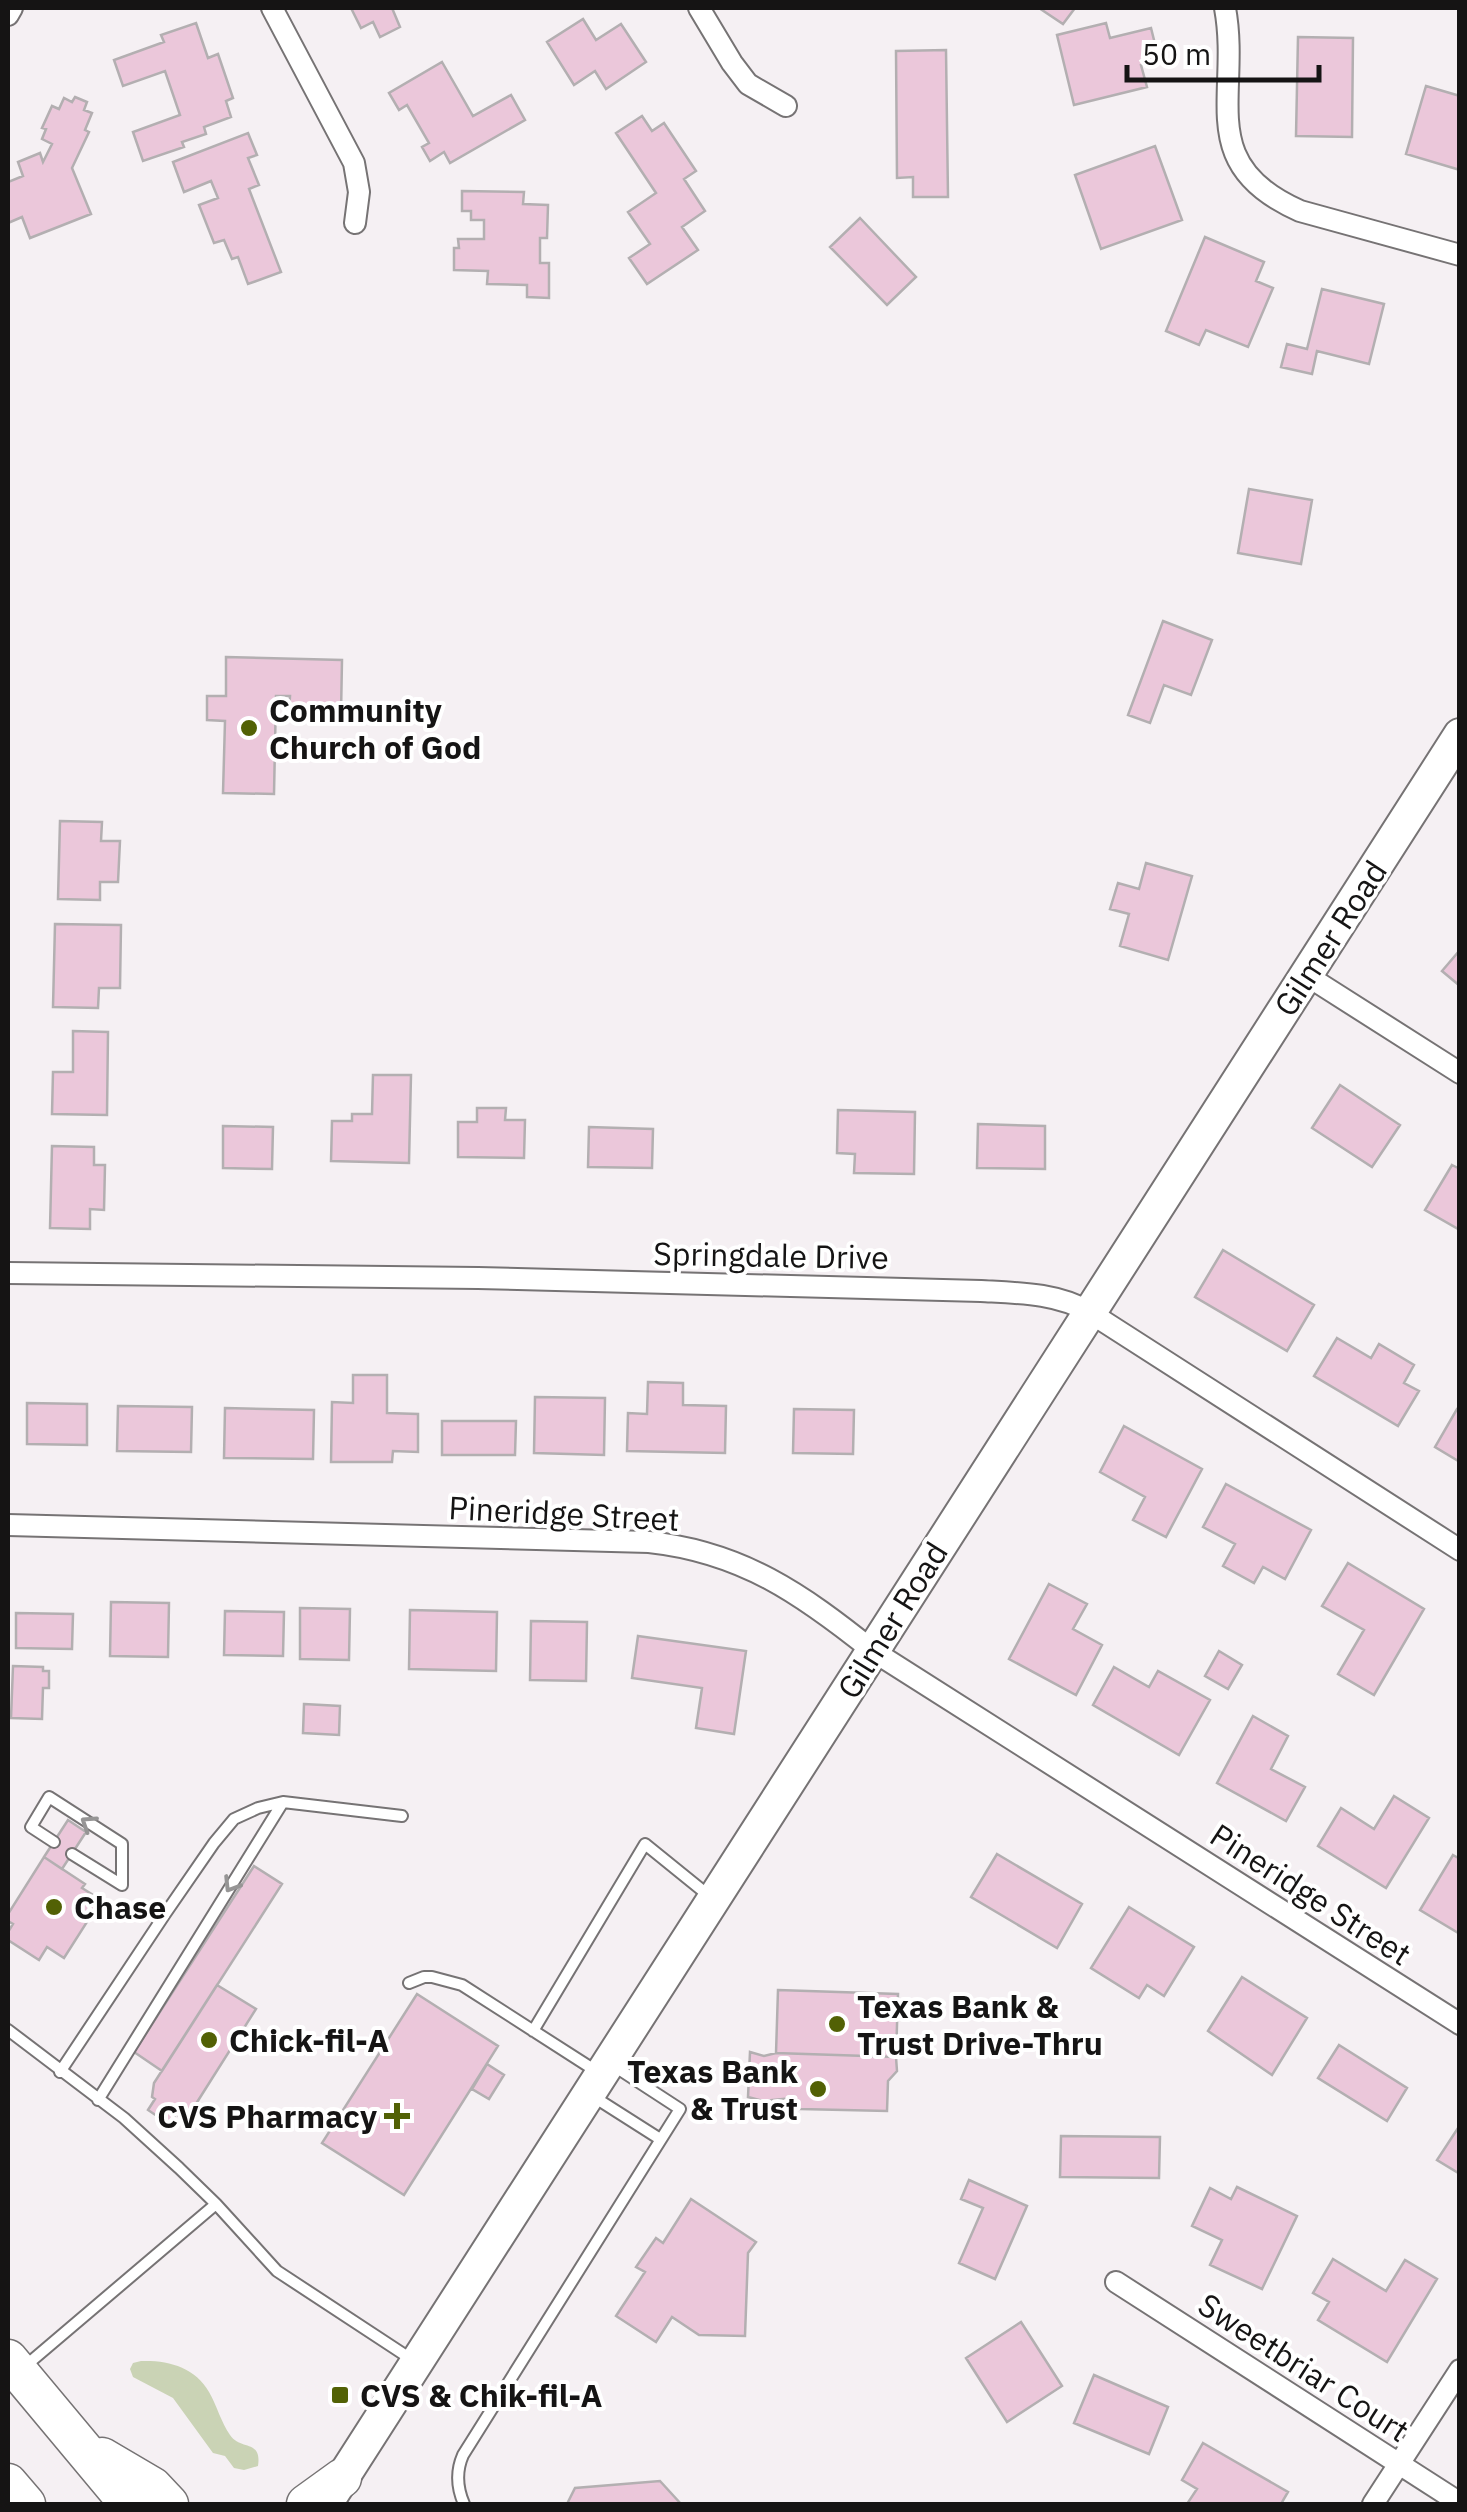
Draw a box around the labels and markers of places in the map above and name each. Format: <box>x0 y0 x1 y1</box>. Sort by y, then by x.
place label: Community Church of God <box>269 689 481 768</box>
marker: Community Church of God <box>238 717 260 739</box>
place label: Chase <box>74 1886 166 1928</box>
marker: Chase <box>43 1896 65 1918</box>
place label: Texas Bank & Trust Drive-Thru <box>857 1985 1103 2064</box>
marker: Texas Bank & Trust Drive-Thru <box>826 2013 848 2035</box>
place label: Chick-fil-A <box>229 2019 389 2061</box>
marker: Chick-fil-A <box>198 2029 220 2051</box>
place label: Texas Bank & Trust <box>627 2050 799 2129</box>
marker: Texas Bank & Trust <box>807 2078 829 2100</box>
place label: CVS Pharmacy <box>157 2095 377 2137</box>
marker: CVS Pharmacy <box>386 2105 408 2127</box>
place label: CVS & Chik-fil-A <box>360 2374 603 2416</box>
marker: CVS & Chik-fil-A <box>329 2384 351 2406</box>

